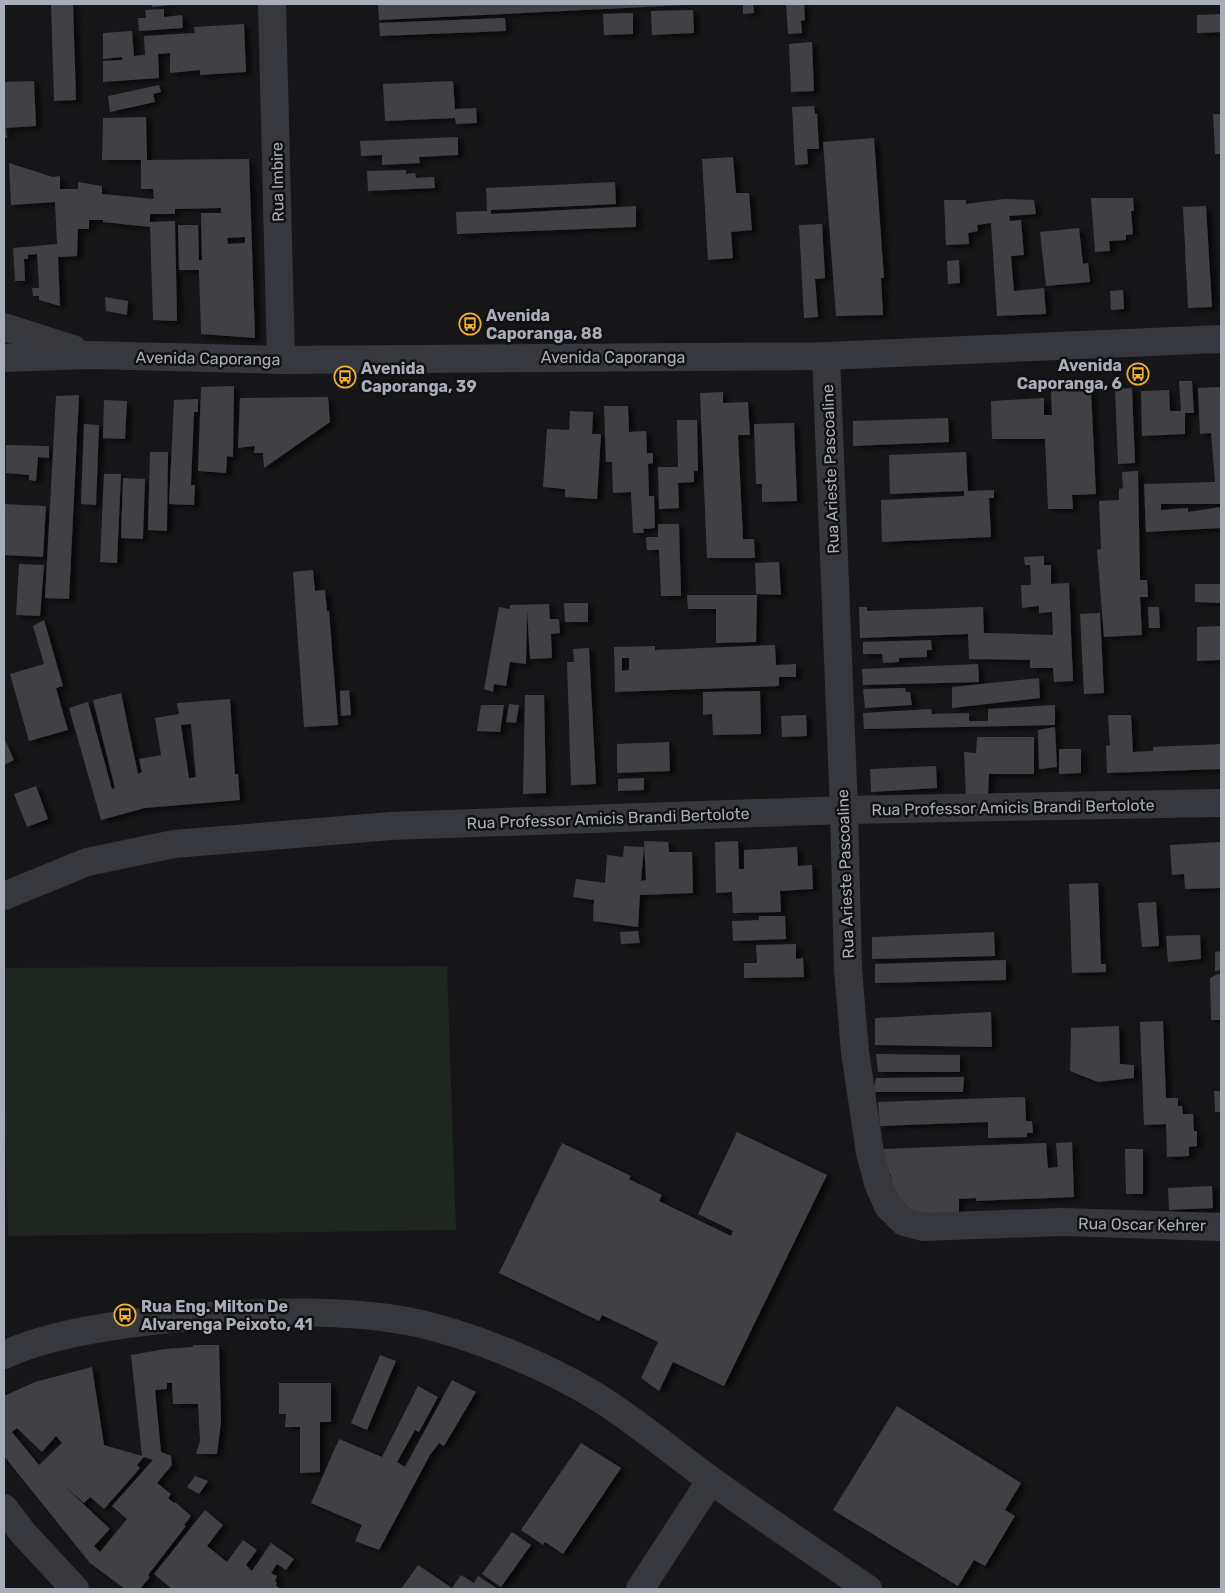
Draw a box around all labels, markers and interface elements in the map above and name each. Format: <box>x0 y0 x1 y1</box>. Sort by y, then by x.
street label: Rua Imbire <box>267 142 288 222</box>
place label: Avenida Caporanga, 88 <box>486 306 603 343</box>
bus stop icon: Avenida Caporanga, 88 <box>458 312 482 336</box>
street label: Avenida Caporanga <box>136 348 280 369</box>
street label: Avenida Caporanga <box>541 348 685 367</box>
place label: Avenida Caporanga, 6 <box>1017 356 1122 393</box>
place label: Avenida Caporanga, 39 <box>361 359 477 396</box>
bus stop icon: Avenida Caporanga, 6 <box>1126 362 1150 386</box>
bus stop icon: Avenida Caporanga, 39 <box>333 365 357 389</box>
street label: Rua Arieste Pascoaline <box>818 384 843 554</box>
street label: Rua Arieste Pascoaline <box>833 789 858 959</box>
street label: Rua Professor Amicis Brandi Bertolote <box>871 796 1155 819</box>
street label: Rua Professor Amicis Brandi Bertolote <box>466 804 750 833</box>
street label: Rua Oscar Kehrer <box>1078 1214 1206 1235</box>
place label: Rua Eng. Milton De Alvarenga Peixoto, 41 <box>141 1297 313 1334</box>
bus stop icon: Rua Eng. Milton De Alvarenga Peixoto, 41 <box>113 1303 137 1327</box>

